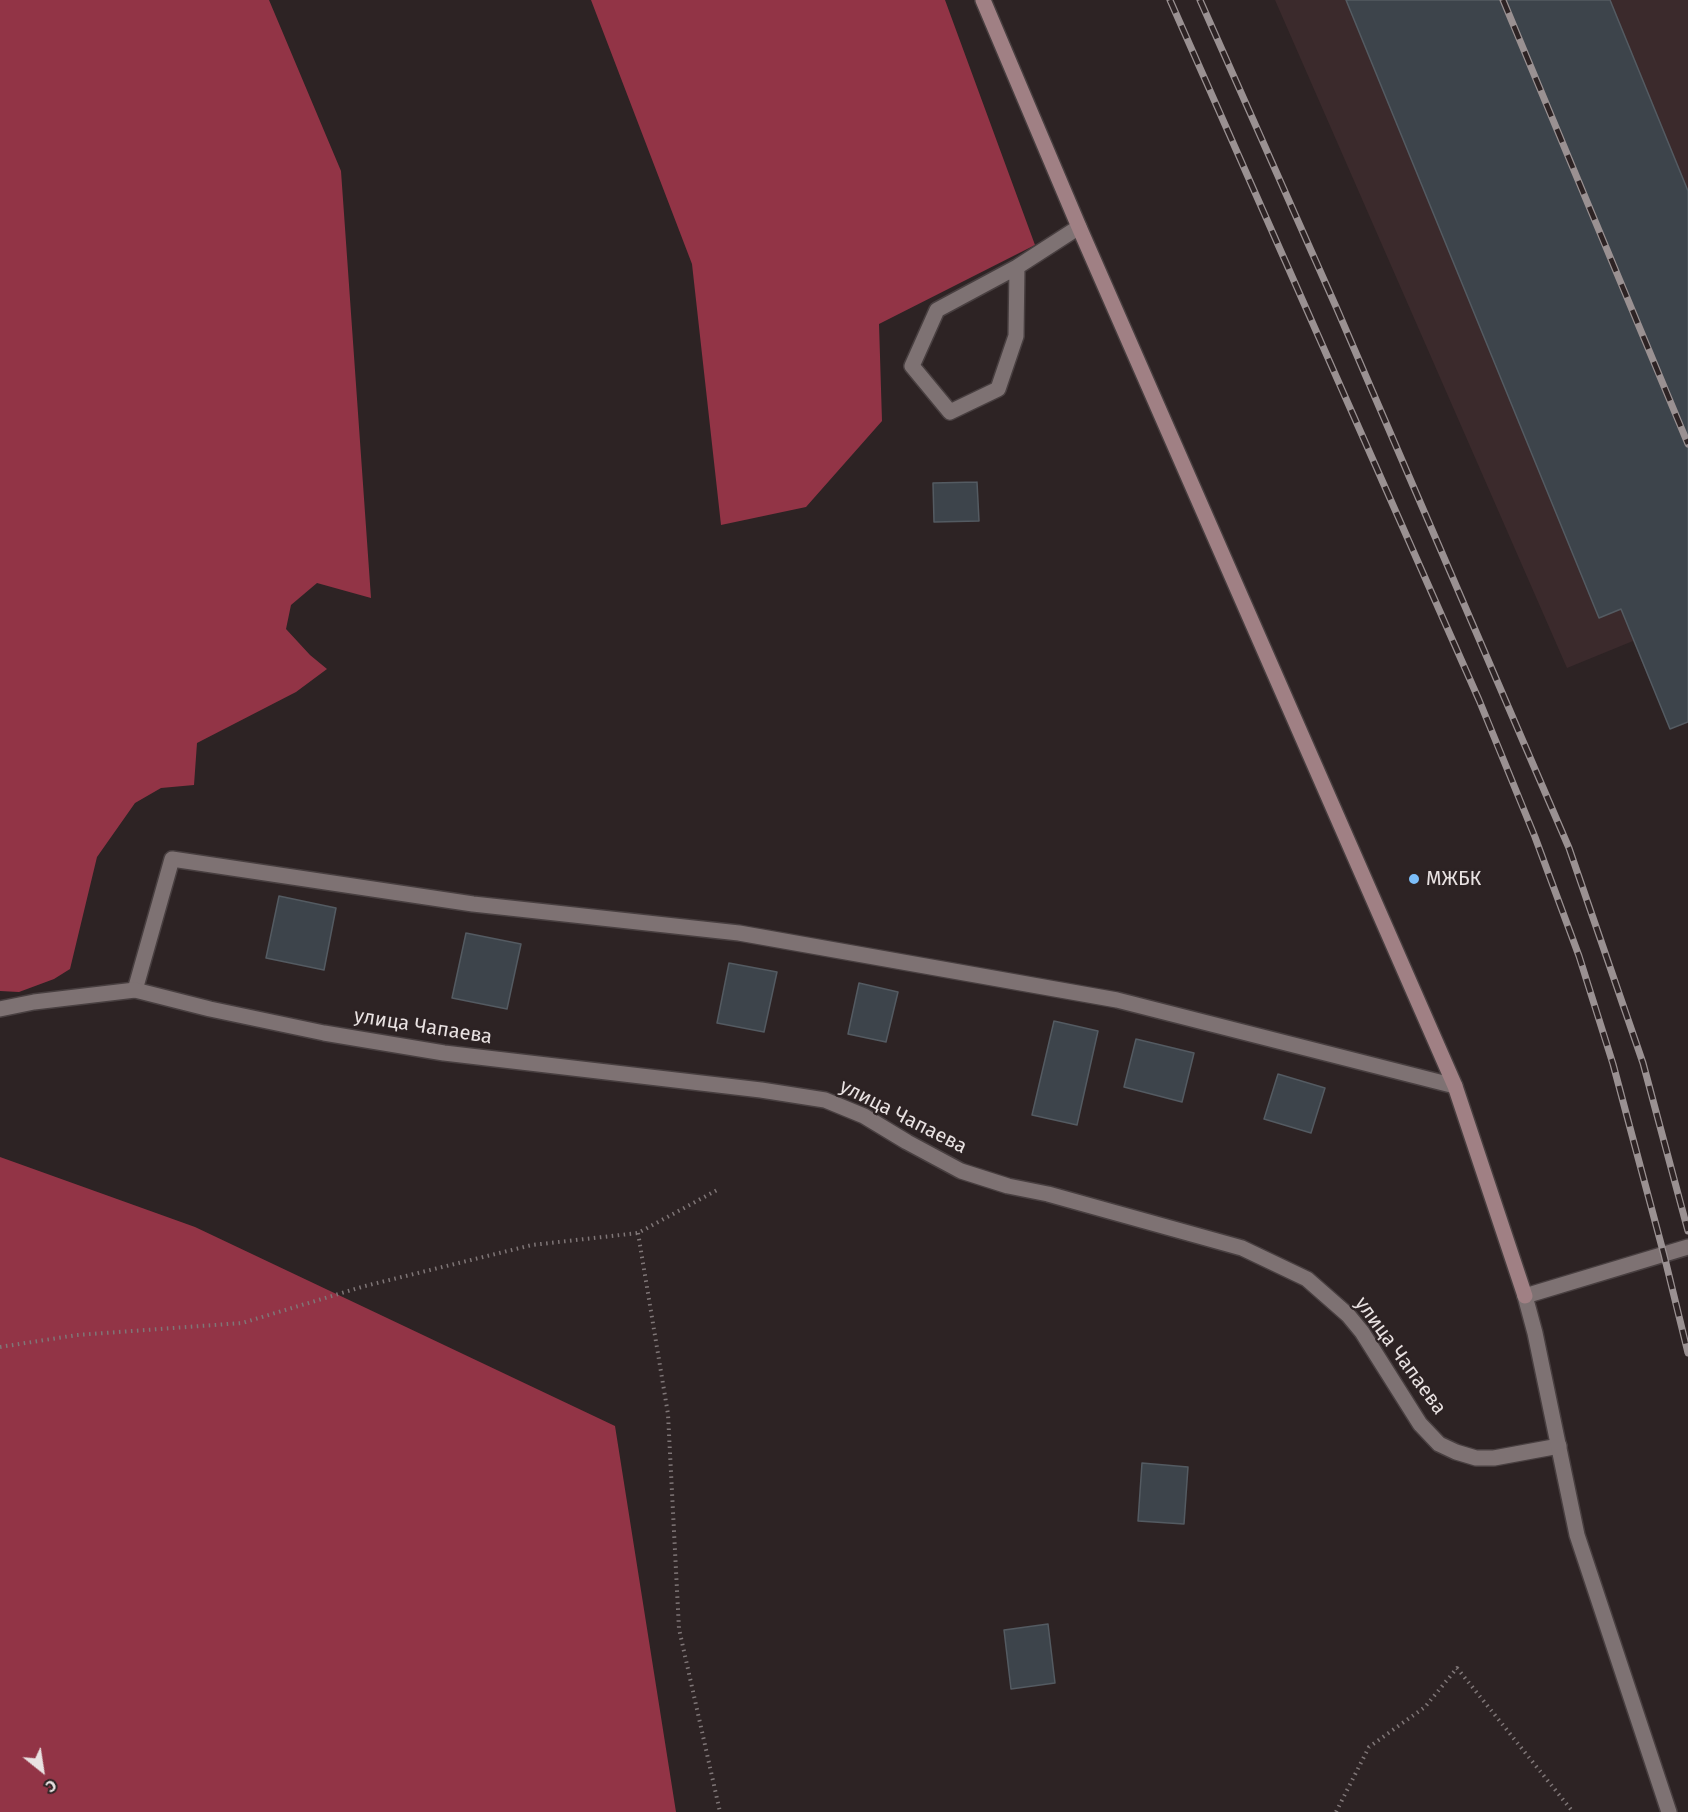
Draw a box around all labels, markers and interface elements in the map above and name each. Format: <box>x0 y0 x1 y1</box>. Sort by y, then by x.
place label: МЖБК <box>1426 867 1481 891</box>
marker: МЖБК <box>1407 872 1421 886</box>
street label: улица Чапаева <box>352 1004 494 1050</box>
street label: улица Чапаева <box>835 1075 971 1159</box>
street label: улица Чапаева <box>1349 1292 1451 1420</box>
north arrow <box>12 1740 72 1800</box>
text: С <box>43 1775 60 1797</box>

